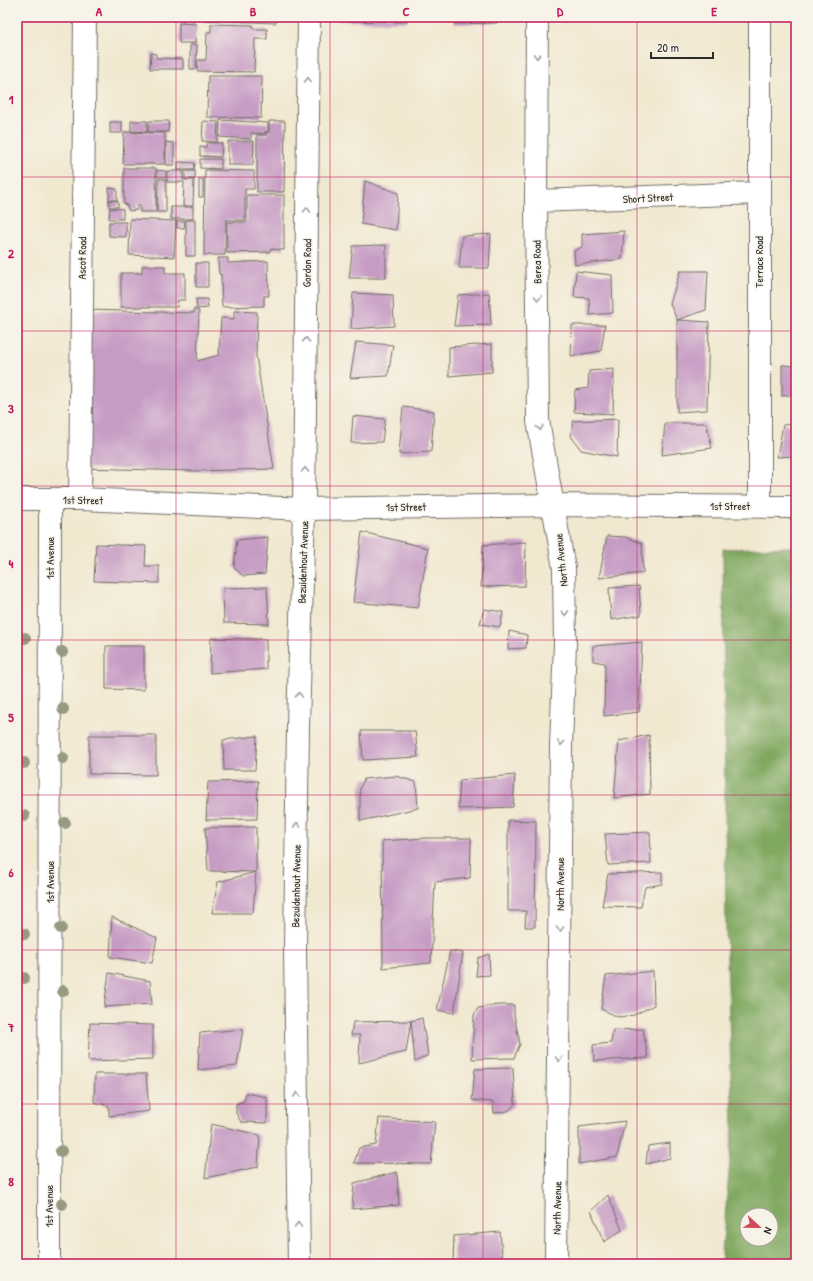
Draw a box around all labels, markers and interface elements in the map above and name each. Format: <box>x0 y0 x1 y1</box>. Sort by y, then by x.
text: A <box>96 2 103 20</box>
text: B <box>250 2 257 20</box>
text: C <box>402 2 410 20</box>
text: D <box>557 2 564 20</box>
text: E <box>711 2 717 20</box>
scale bar <box>651 34 713 60</box>
text: 20 m <box>657 39 679 56</box>
one-way arrow <box>533 53 541 59</box>
one-way arrow <box>304 77 313 83</box>
text: 1 <box>9 90 14 108</box>
street label: Short Street <box>623 190 674 206</box>
one-way arrow <box>303 207 311 213</box>
street label: Ascot Road <box>75 236 89 279</box>
street label: Terrace Road <box>752 236 766 288</box>
street label: Gordon Road <box>300 238 314 287</box>
street label: Berea Road <box>530 239 544 284</box>
text: 2 <box>8 244 15 262</box>
one-way arrow <box>534 295 542 301</box>
one-way arrow <box>302 337 310 343</box>
text: 3 <box>8 399 14 417</box>
one-way arrow <box>535 425 543 431</box>
one-way arrow <box>301 467 309 473</box>
street label: 1st Street <box>63 493 103 507</box>
street label: 1st Street <box>710 499 750 513</box>
street label: 1st Street <box>386 500 426 514</box>
street label: Bezuidenhout Avenue <box>295 520 311 604</box>
street label: North Avenue <box>551 532 571 587</box>
street label: 1st Avenue <box>43 536 57 579</box>
text: 4 <box>9 554 14 572</box>
one-way arrow <box>561 610 569 616</box>
one-way arrow <box>294 692 303 698</box>
text: 5 <box>8 708 14 726</box>
one-way arrow <box>557 740 565 746</box>
one-way arrow <box>292 822 301 828</box>
street label: Bezuidenhout Avenue <box>288 844 304 928</box>
street label: North Avenue <box>553 857 567 911</box>
street label: 1st Avenue <box>43 860 57 903</box>
text: 6 <box>8 863 14 881</box>
one-way arrow <box>556 926 564 932</box>
text: 7 <box>7 1018 15 1036</box>
one-way arrow <box>555 1056 563 1062</box>
one-way arrow <box>293 1092 301 1098</box>
text: 8 <box>8 1172 14 1190</box>
street label: North Avenue <box>550 1181 564 1235</box>
street label: 1st Avenue <box>42 1184 56 1227</box>
north arrow <box>739 1207 779 1247</box>
one-way arrow <box>294 1222 302 1228</box>
text: N <box>761 1225 776 1236</box>

